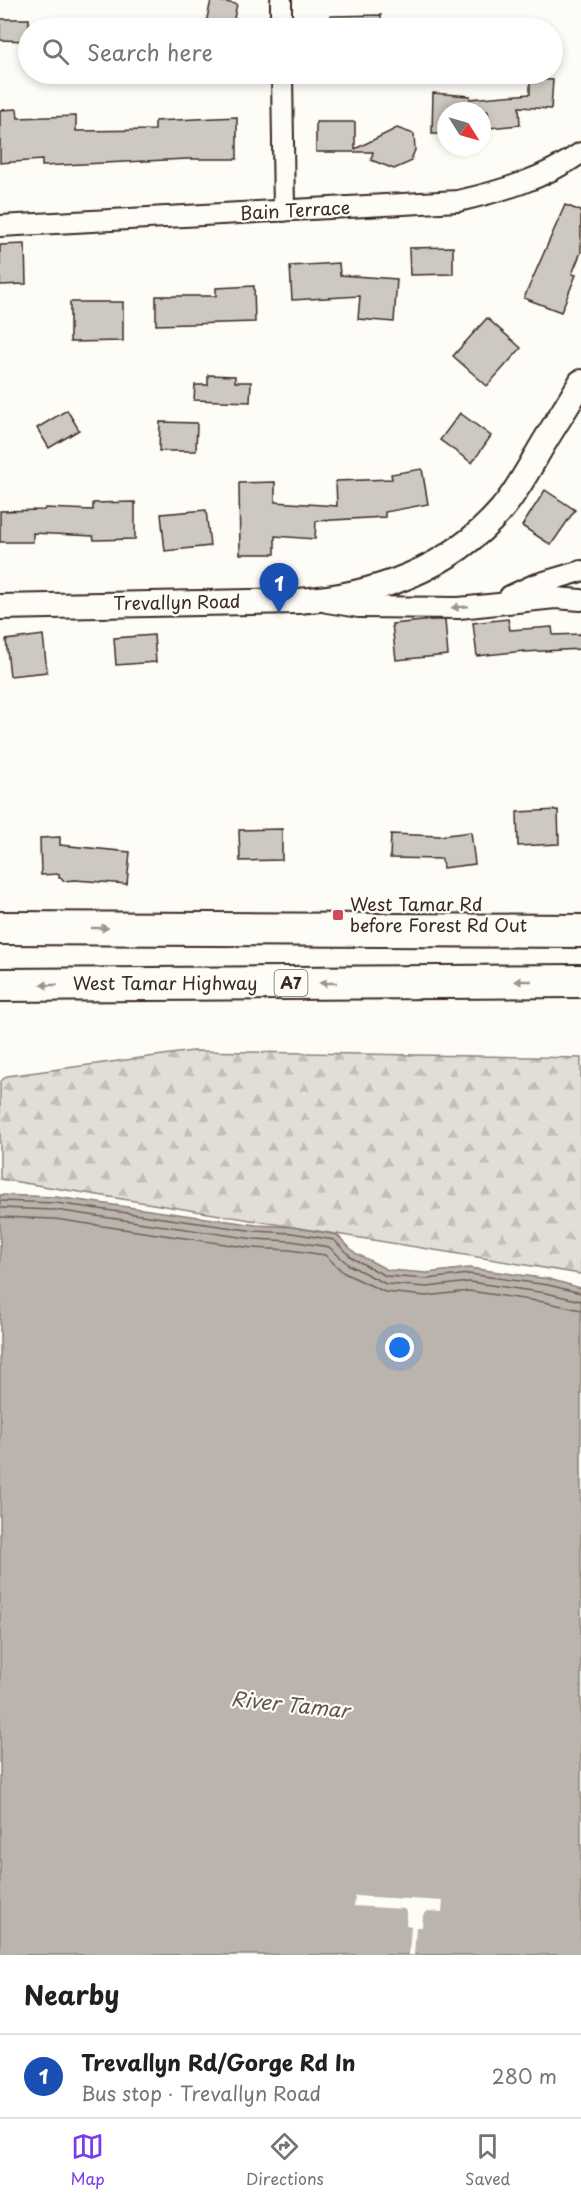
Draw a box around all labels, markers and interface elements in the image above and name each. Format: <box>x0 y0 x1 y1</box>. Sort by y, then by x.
search box <box>18 18 563 84</box>
icon: search <box>39 35 72 68</box>
text: Search here <box>87 35 213 68</box>
north arrow <box>437 102 491 156</box>
street label: Bain Terrace <box>239 193 351 226</box>
pin: 1 <box>260 564 298 613</box>
street label: Trevallyn Road <box>113 587 241 616</box>
one-way arrow <box>451 602 470 612</box>
place label: West Tamar Rd before Forest Rd Out <box>350 890 527 938</box>
marker: West Tamar Rd before Forest Rd Out <box>331 908 345 922</box>
one-way arrow <box>91 923 110 933</box>
street label: West Tamar Highway <box>73 969 257 996</box>
road number: A7 <box>274 970 308 996</box>
one-way arrow <box>513 976 532 986</box>
one-way arrow <box>318 978 337 988</box>
one-way arrow <box>39 980 58 990</box>
your location <box>385 1333 414 1362</box>
water label: River Tamar <box>229 1683 354 1725</box>
text: Nearby <box>24 1975 119 2014</box>
text: Trevallyn Rd/Gorge Rd In <box>81 2045 355 2078</box>
text: 1 <box>39 2061 48 2091</box>
text: 280 m <box>492 2061 557 2091</box>
text: Bus stop · Trevallyn Road <box>81 2078 321 2108</box>
tab: Map <box>71 2130 105 2190</box>
tab: Directions <box>246 2130 324 2190</box>
tab: Saved <box>465 2130 510 2190</box>

